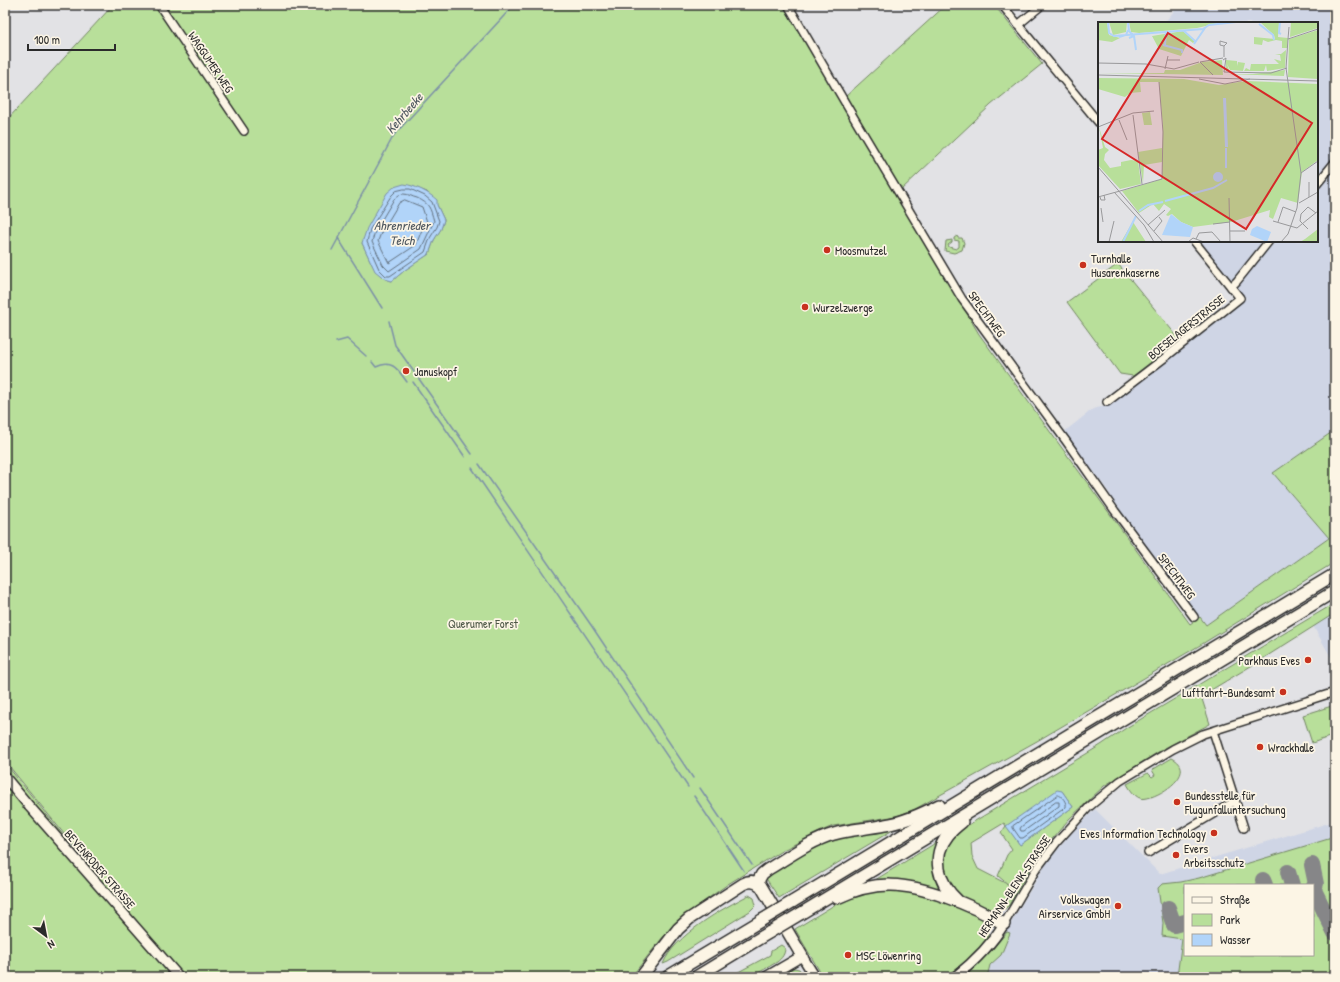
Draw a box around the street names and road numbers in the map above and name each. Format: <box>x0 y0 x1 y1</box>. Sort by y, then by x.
street label: WAGGUMER WEG <box>184 28 238 96</box>
street label: SPECHTWEG <box>965 288 1010 341</box>
street label: BOESELAGERSTRASSE <box>1144 290 1229 363</box>
street label: SPECHTWEG <box>1154 550 1200 602</box>
street label: BEVENRODER STRASSE <box>61 826 140 913</box>
street label: HERMANN-BLENK-STRASSE <box>974 831 1055 940</box>

